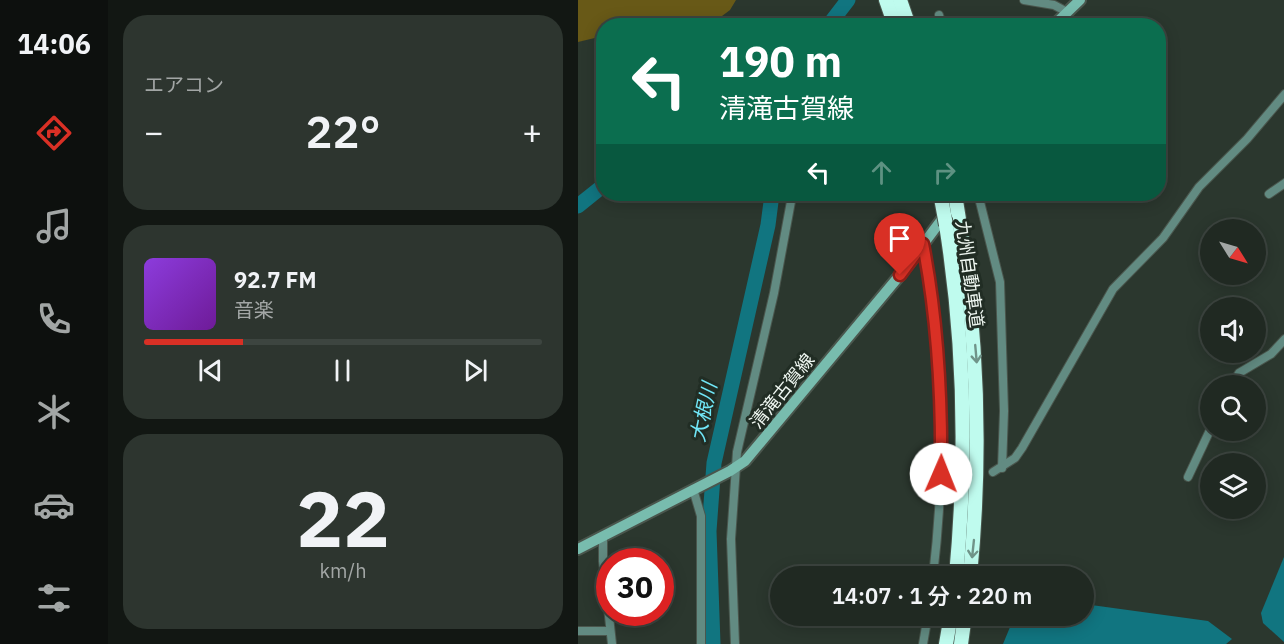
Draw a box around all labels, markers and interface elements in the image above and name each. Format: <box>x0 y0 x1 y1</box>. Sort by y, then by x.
text: 14:06 <box>17 26 91 61</box>
text: 190 m <box>719 34 842 89</box>
icon: left <box>620 42 698 120</box>
text: エアコン <box>144 71 224 98</box>
text: 清滝古賀線 <box>719 90 854 125</box>
text: 22° <box>305 102 381 160</box>
text: − <box>144 110 164 153</box>
text: + <box>522 110 542 153</box>
icon: directions <box>33 112 75 154</box>
icon: left <box>802 156 835 189</box>
icon: ahead <box>865 156 898 189</box>
icon: right <box>928 156 961 189</box>
icon: music <box>33 205 75 247</box>
pin <box>874 213 925 275</box>
street label: 九州自動車道 <box>951 219 989 329</box>
north arrow <box>1200 219 1266 285</box>
map controls <box>1200 219 1266 519</box>
icon: arrive <box>883 222 916 255</box>
text: 92.7 FM <box>234 265 317 294</box>
text: 音楽 <box>234 296 274 323</box>
button: sound <box>1200 297 1266 363</box>
icon: phone <box>33 298 75 340</box>
one-way arrow <box>971 344 982 364</box>
street label: 清滝古賀線 <box>745 349 819 433</box>
icon: previous <box>194 354 227 387</box>
icon: pause <box>326 354 359 387</box>
icon: next <box>459 354 492 387</box>
button: search <box>1200 375 1266 441</box>
water label: 大根川 <box>684 378 723 444</box>
icon: climate <box>33 391 75 433</box>
position arrow <box>909 442 973 506</box>
button: layers <box>1200 453 1266 519</box>
text: 22 <box>296 467 390 568</box>
icon: car <box>33 484 75 526</box>
one-way arrow <box>967 539 978 558</box>
speed limit sign: 30 <box>596 548 674 626</box>
text: km/h <box>319 557 367 584</box>
icon: filters <box>33 577 75 619</box>
text: 14:07 · 1 分 · 220 m <box>832 581 1032 610</box>

